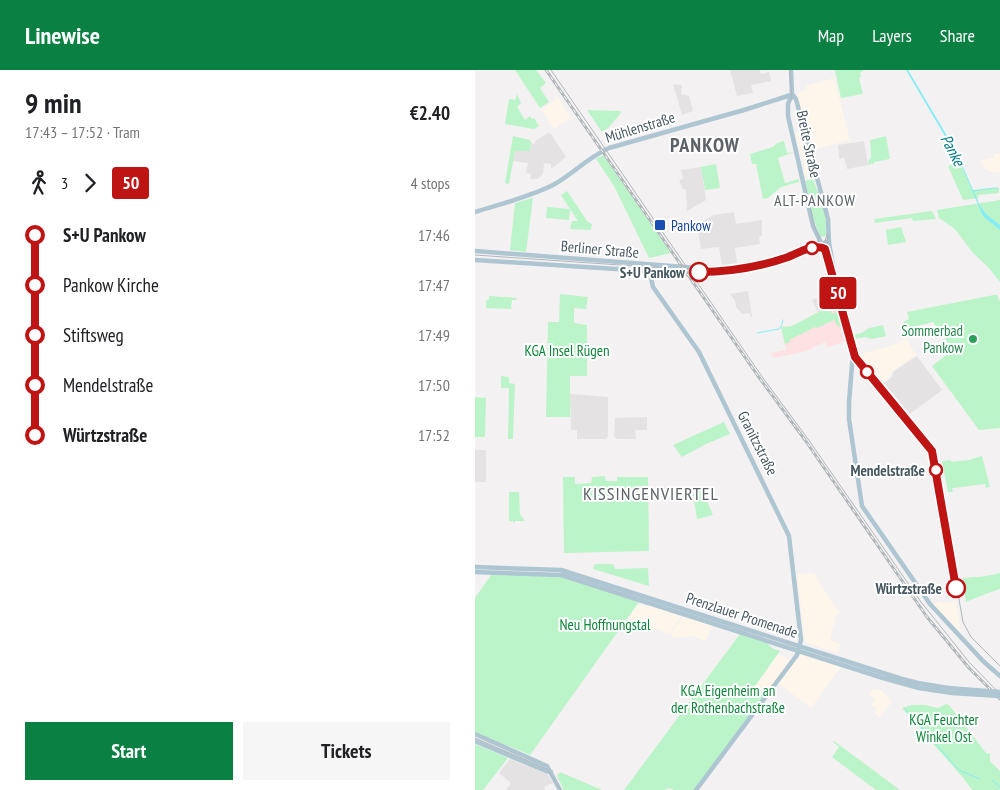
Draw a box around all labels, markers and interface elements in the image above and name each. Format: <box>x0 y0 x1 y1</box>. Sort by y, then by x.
text: Linewise <box>25 20 100 51</box>
text: Map <box>818 24 844 47</box>
text: Layers <box>872 24 912 47</box>
text: Share <box>940 24 975 47</box>
text: 9 min <box>25 84 82 121</box>
text: €2.40 <box>410 101 450 125</box>
street label: Mühlenstraße <box>603 107 677 147</box>
street label: Breite Straße <box>793 109 825 179</box>
text: 17:43 – 17:52 · Tram <box>25 122 140 142</box>
water label: Panke <box>936 131 970 170</box>
district label: PANKOW <box>670 132 740 158</box>
icon: walk <box>25 169 53 197</box>
icon: forward <box>76 169 104 197</box>
text: 50 <box>122 171 139 194</box>
text: 3 <box>61 173 68 193</box>
text: 4 stops <box>410 173 450 193</box>
district label: ALT-PANKOW <box>774 190 856 210</box>
place label: Pankow <box>671 216 711 235</box>
marker: Pankow <box>653 218 667 232</box>
text: S+U Pankow <box>63 223 146 247</box>
text: 17:46 <box>418 225 450 245</box>
street label: Berliner Straße <box>560 236 640 262</box>
unlabelled marker <box>805 241 819 255</box>
marker: S+U Pankow <box>689 262 709 282</box>
place label: S+U Pankow <box>620 263 686 282</box>
text: Pankow Kirche <box>63 273 159 297</box>
text: 17:47 <box>418 275 450 295</box>
line badge: 50 <box>815 277 861 309</box>
text: 50 <box>829 281 847 304</box>
place label: Sommerbad Pankow <box>901 321 963 357</box>
text: Stiftsweg <box>63 323 124 347</box>
text: 17:49 <box>418 325 450 345</box>
marker: Sommerbad Pankow <box>967 333 979 345</box>
park label: KGA Insel Rügen <box>524 341 610 360</box>
unlabelled marker <box>860 365 874 379</box>
text: Mendelstraße <box>63 373 153 397</box>
text: 17:50 <box>418 375 450 395</box>
street label: Granitzstraße <box>734 408 782 478</box>
text: Würtzstraße <box>63 423 147 447</box>
text: 17:52 <box>418 425 450 445</box>
place label: Mendelstraße <box>850 461 925 480</box>
marker: Mendelstraße <box>929 463 943 477</box>
district label: KISSINGENVIERTEL <box>583 482 719 505</box>
marker: Würtzstraße <box>946 578 966 598</box>
place label: Würtzstraße <box>874 579 942 598</box>
street label: Prenzlauer Promenade <box>684 588 800 642</box>
park label: Neu Hoffnungstal <box>560 615 651 634</box>
park label: KGA Eigenheim an der Rothenbachstraße <box>671 681 785 717</box>
park label: KGA Feuchter Winkel Ost <box>909 710 980 746</box>
button: Start <box>25 722 233 780</box>
button: Tickets <box>243 722 450 780</box>

